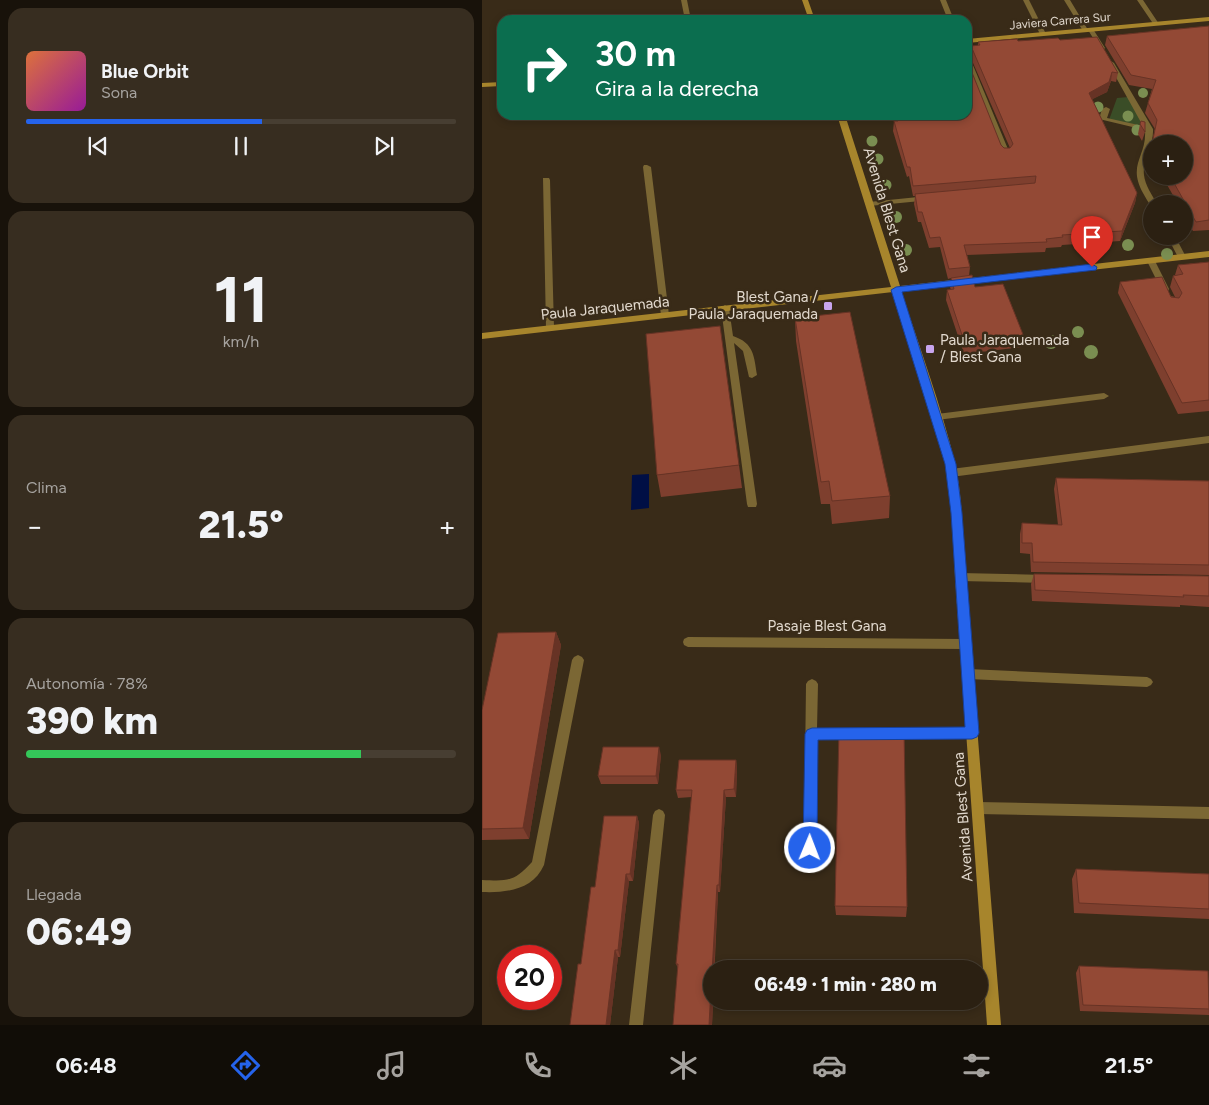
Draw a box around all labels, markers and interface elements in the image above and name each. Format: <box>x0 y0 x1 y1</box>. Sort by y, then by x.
street label: Javiera Carrera Sur <box>1009 10 1111 32</box>
text: 30 m <box>595 33 676 75</box>
icon: right <box>512 35 577 100</box>
text: Blue Orbit <box>101 60 189 83</box>
text: Gira a la derecha <box>595 75 759 102</box>
text: Sona <box>101 83 137 102</box>
icon: previous <box>84 132 112 160</box>
icon: pause <box>227 132 255 160</box>
icon: next <box>370 132 398 160</box>
map controls <box>1143 135 1193 245</box>
button: + <box>1143 135 1193 185</box>
street label: Avenida Blest Gana <box>859 145 915 275</box>
button: − <box>1143 195 1193 245</box>
pin <box>1071 216 1113 267</box>
icon: arrive <box>1078 223 1106 251</box>
text: 11 <box>214 260 268 338</box>
place label: Blest Gana / Paula Jaraquemada <box>689 288 818 323</box>
street label: Paula Jaraquemada <box>540 292 670 324</box>
marker: Blest Gana / Paula Jaraquemada <box>822 300 834 312</box>
place label: Paula Jaraquemada / Blest Gana <box>940 331 1069 366</box>
text: km/h <box>223 332 259 351</box>
marker: Paula Jaraquemada / Blest Gana <box>924 343 936 355</box>
text: Clima <box>26 478 67 497</box>
text: 21.5° <box>198 502 284 548</box>
text: − <box>26 509 43 543</box>
text: + <box>439 509 456 543</box>
street label: Pasaje Blest Gana <box>768 617 886 635</box>
text: Autonomía · 78% <box>26 674 148 693</box>
text: 390 km <box>26 698 158 744</box>
street label: Avenida Blest Gana <box>949 752 977 882</box>
position arrow <box>783 821 835 873</box>
text: Llegada <box>26 885 82 904</box>
text: 06:49 <box>26 909 132 955</box>
speed limit sign: 20 <box>497 945 562 1010</box>
text: 06:49 · 1 min · 280 m <box>754 973 937 996</box>
icon: directions <box>228 1048 263 1083</box>
icon: music <box>374 1048 409 1083</box>
icon: phone <box>520 1048 555 1083</box>
icon: climate <box>666 1048 701 1083</box>
icon: car <box>812 1048 847 1083</box>
icon: filters <box>959 1048 994 1083</box>
text: 06:48 <box>56 1052 117 1079</box>
text: 21.5° <box>1105 1052 1153 1079</box>

